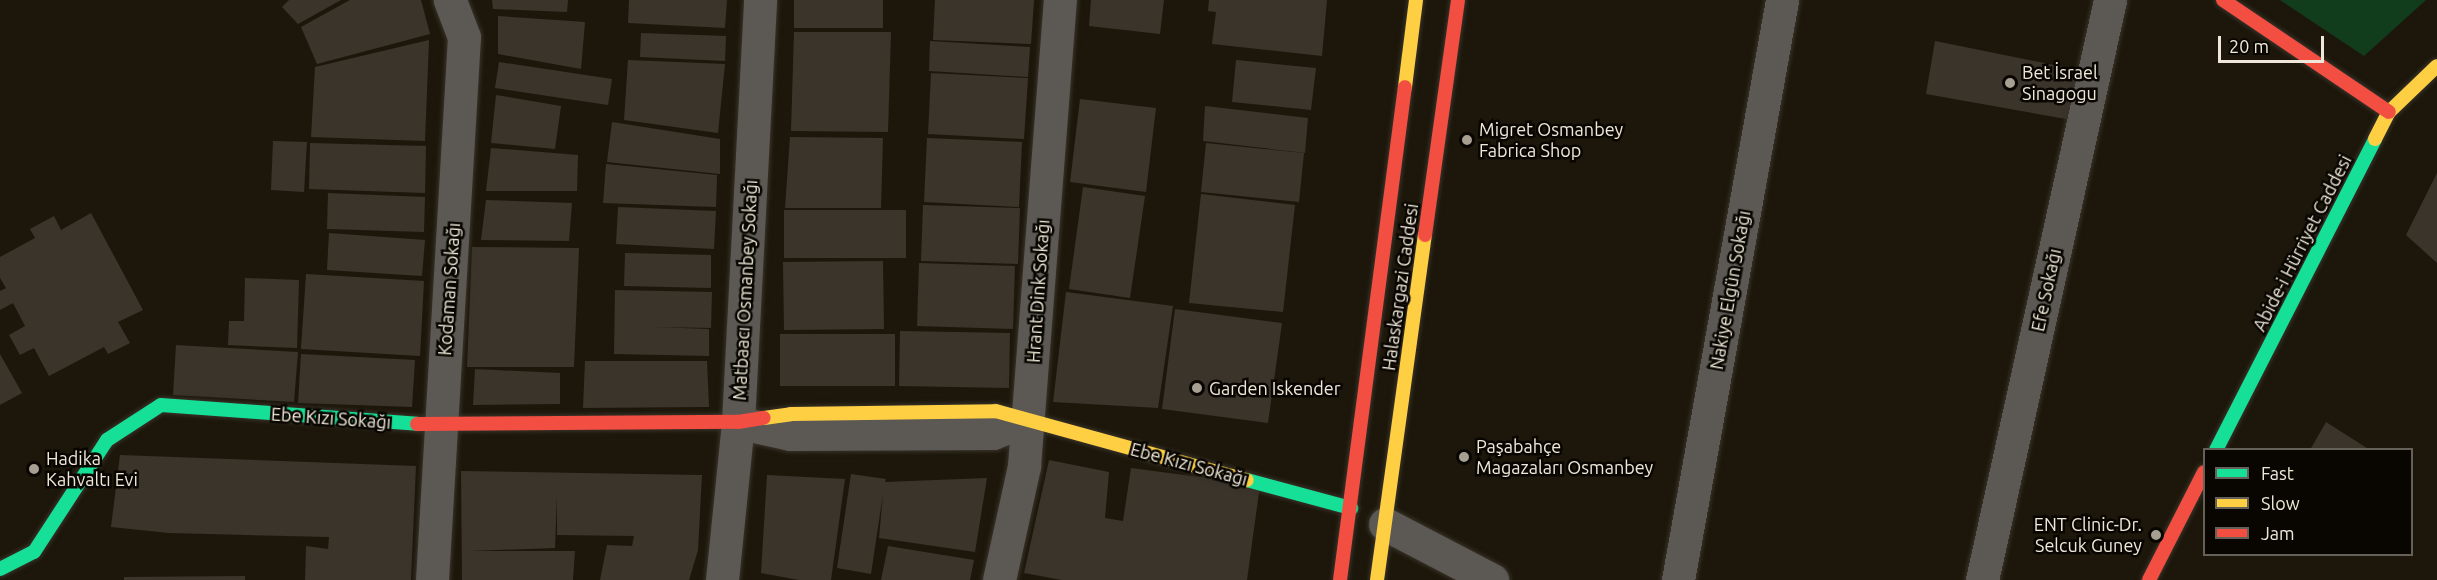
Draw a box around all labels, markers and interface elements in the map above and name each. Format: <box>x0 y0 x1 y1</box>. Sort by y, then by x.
scale bar <box>2221 24 2328 62</box>
text: 20 m <box>2229 36 2269 56</box>
place label: Bet İsrael Sinagogu <box>2022 62 2098 104</box>
marker: Bet İsrael Sinagogu <box>2003 76 2017 90</box>
place label: Migret Osmanbey Fabrica Shop <box>1479 119 1623 162</box>
marker: Migret Osmanbey Fabrica Shop <box>1460 133 1474 147</box>
street label: Abide-i Hürriyet Caddesi <box>2248 151 2356 335</box>
street label: Matbaacı Osmanbey Sokağı <box>728 179 762 401</box>
street label: Halaskargazi Caddesi <box>1378 202 1422 372</box>
street label: Nakiye Elgün Sokağı <box>1705 209 1755 371</box>
street label: Hrant Dink Sokağı <box>1022 219 1054 363</box>
street label: Kodaman Sokağı <box>434 222 464 356</box>
street label: Efe Sokağı <box>2027 247 2065 333</box>
place label: Garden Iskender <box>1209 377 1341 399</box>
marker: Garden Iskender <box>1190 381 1204 395</box>
street label: Ebe Kızı Sokağı <box>270 403 392 433</box>
place label: Paşabahçe Magazaları Osmanbey <box>1476 436 1653 478</box>
street label: Ebe Kızı Sokağı <box>1128 438 1250 490</box>
place label: Hadika Kahvaltı Evi <box>46 448 138 490</box>
legend <box>2203 448 2413 556</box>
marker: Paşabahçe Magazaları Osmanbey <box>1457 450 1471 464</box>
marker: Hadika Kahvaltı Evi <box>27 462 41 476</box>
text: Fast <box>2261 463 2294 483</box>
text: Slow <box>2261 493 2300 513</box>
place label: ENT Clinic-Dr. Selcuk Guney <box>2034 514 2142 556</box>
text: Jam <box>2261 523 2295 543</box>
marker: ENT Clinic-Dr. Selcuk Guney <box>2147 526 2165 544</box>

